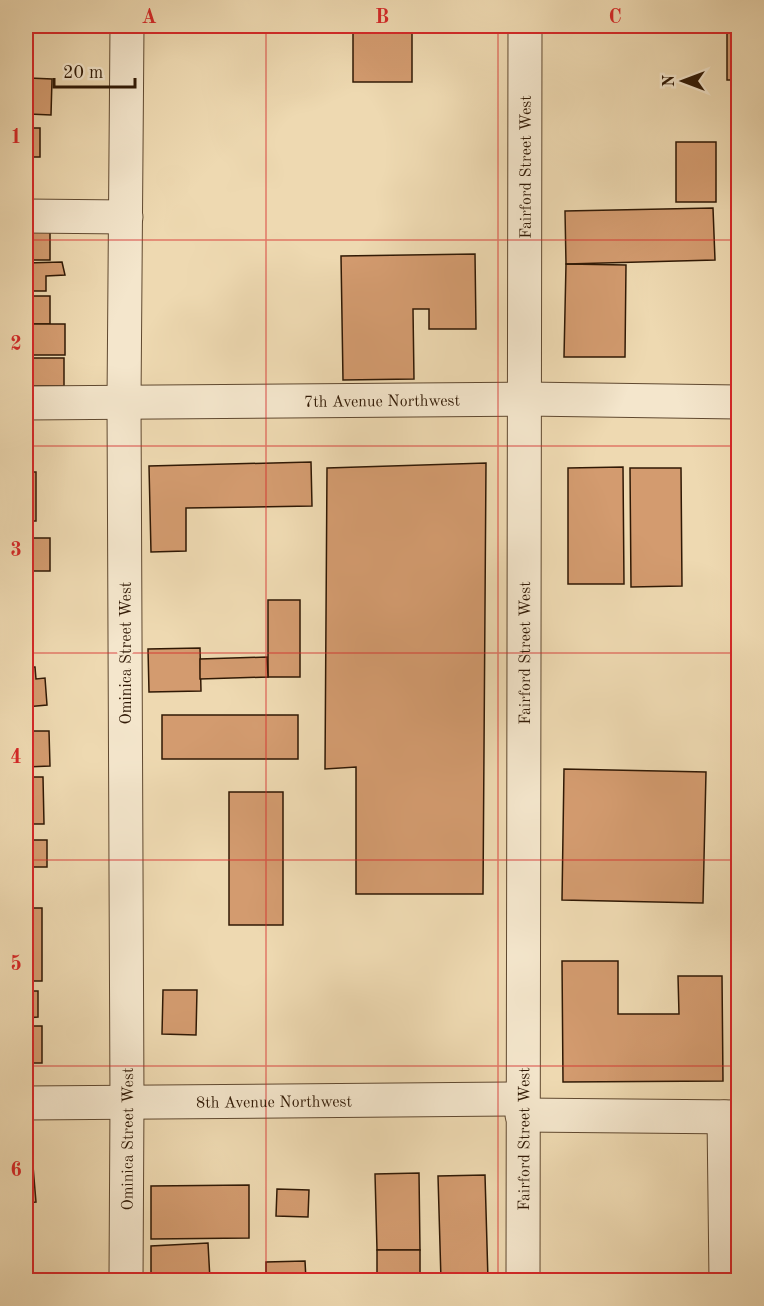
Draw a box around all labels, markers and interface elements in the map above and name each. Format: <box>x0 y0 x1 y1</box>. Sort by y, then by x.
text: A <box>141 8 157 28</box>
text: B <box>375 8 389 28</box>
text: C <box>608 8 622 28</box>
scale bar <box>54 51 135 89</box>
north arrow <box>653 51 713 111</box>
text: 20 m <box>63 64 103 82</box>
text: N <box>662 74 678 87</box>
street label: Fairford Street West <box>519 95 535 239</box>
text: 1 <box>10 128 22 148</box>
text: 2 <box>10 335 22 355</box>
street label: 7th Avenue Northwest <box>304 394 461 411</box>
text: 3 <box>10 541 22 561</box>
street label: Ominica Street West <box>119 581 135 724</box>
street label: Fairford Street West <box>518 581 534 725</box>
text: 4 <box>10 748 22 768</box>
text: 5 <box>10 954 22 975</box>
street label: Ominica Street West <box>120 1067 137 1211</box>
street label: Fairford Street West <box>517 1067 533 1211</box>
street label: 8th Avenue Northwest <box>196 1094 353 1112</box>
text: 6 <box>10 1161 22 1181</box>

